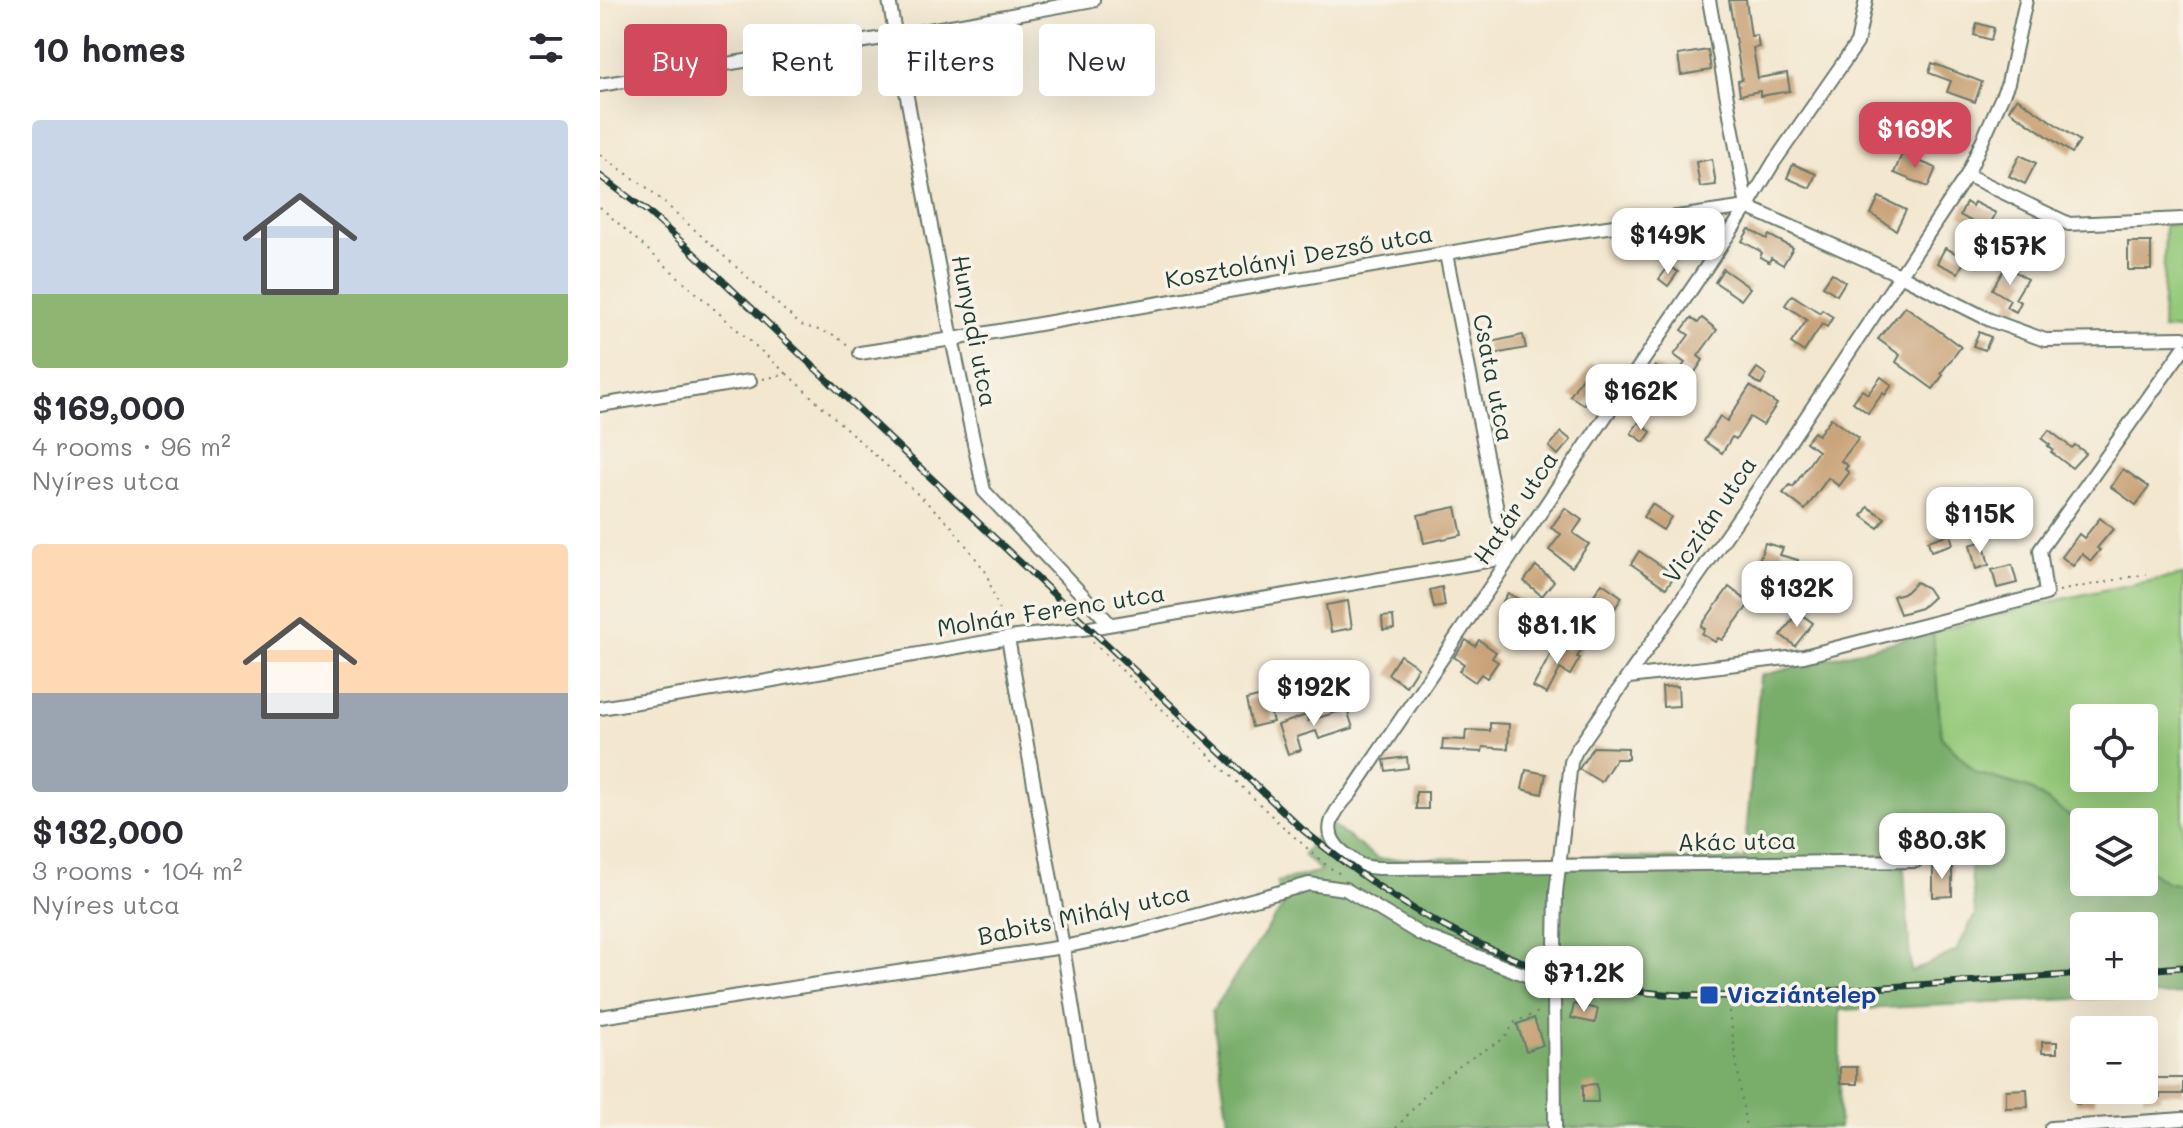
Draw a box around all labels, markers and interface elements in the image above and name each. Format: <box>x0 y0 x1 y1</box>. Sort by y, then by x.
chip: Buy <box>624 24 727 96</box>
chip: Rent <box>743 24 862 96</box>
chip: Filters <box>878 24 1023 96</box>
chip: New <box>1039 24 1155 96</box>
text: 10 homes <box>32 26 186 71</box>
icon: filters <box>524 26 568 70</box>
pin: $169K <box>1859 102 1971 170</box>
text: $169K <box>1877 111 1953 145</box>
icon: home <box>228 172 372 316</box>
pin: $149K <box>1612 208 1724 276</box>
street label: Kosztolányi Dezső utca <box>1162 217 1435 294</box>
text: $149K <box>1630 217 1706 251</box>
pin: $157K <box>1954 219 2066 287</box>
text: $157K <box>1973 228 2047 262</box>
street label: Hunyadi utca <box>946 252 1005 409</box>
street label: Csata utca <box>1467 311 1522 444</box>
pin: $162K <box>1585 364 1697 432</box>
text: $162K <box>1604 373 1678 407</box>
text: $169,000 <box>32 384 185 429</box>
text: 4 rooms · 96 m² <box>32 429 231 463</box>
street label: Határ utca <box>1466 445 1564 570</box>
street label: Viczián utca <box>1655 450 1763 588</box>
text: Nyíres utca <box>32 463 180 497</box>
pin: $115K <box>1924 487 2036 555</box>
text: $115K <box>1944 496 2016 530</box>
pin: $132K <box>1741 561 1853 629</box>
text: $132K <box>1760 570 1834 604</box>
street label: Molnár Ferenc utca <box>935 576 1167 643</box>
icon: home <box>228 596 372 740</box>
pin: $81.1K <box>1492 598 1622 666</box>
text: $81.1K <box>1517 607 1597 641</box>
pin: $192K <box>1258 660 1370 728</box>
text: $192K <box>1277 669 1351 703</box>
map controls <box>2070 704 2158 1104</box>
button: locate <box>2070 704 2158 792</box>
text: $132,000 <box>32 808 184 853</box>
button: layers <box>2070 808 2158 896</box>
pin: $80.3K <box>1877 813 2007 881</box>
text: $80.3K <box>1897 822 1987 856</box>
street label: Akác utca <box>1677 824 1797 857</box>
text: 3 rooms · 104 m² <box>32 853 243 887</box>
street label: Babits Mihály utca <box>975 876 1193 951</box>
text: Nyíres utca <box>32 887 180 921</box>
button: + <box>2070 912 2158 1000</box>
pin: $71.2K <box>1519 946 1649 1014</box>
text: $71.2K <box>1543 955 1625 989</box>
place label: Vicziántelep <box>1727 978 1876 1009</box>
marker: Vicziántelep <box>1698 984 1720 1006</box>
button: − <box>2070 1016 2158 1104</box>

